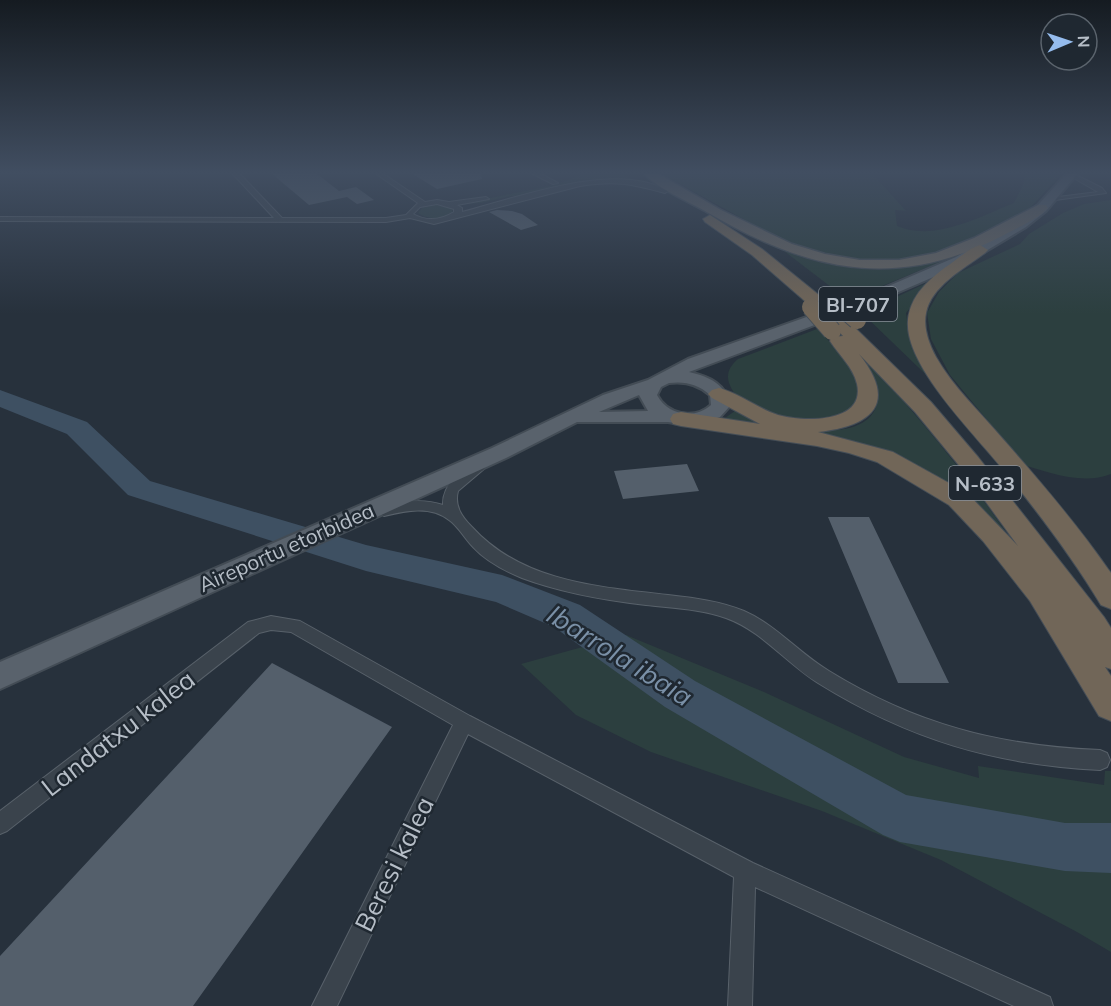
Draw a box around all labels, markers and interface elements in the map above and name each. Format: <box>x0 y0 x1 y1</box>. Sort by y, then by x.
north arrow <box>1039 12 1099 72</box>
text: N <box>1074 35 1094 48</box>
road number: BI-707 <box>819 287 897 321</box>
road number: N-633 <box>949 466 1021 500</box>
street label: Aireportu etorbidea <box>194 497 378 597</box>
water label: Ibarrola ibaia <box>541 597 699 713</box>
street label: Landatxu kalea <box>35 663 201 803</box>
street label: Beresi kalea <box>347 791 441 937</box>

